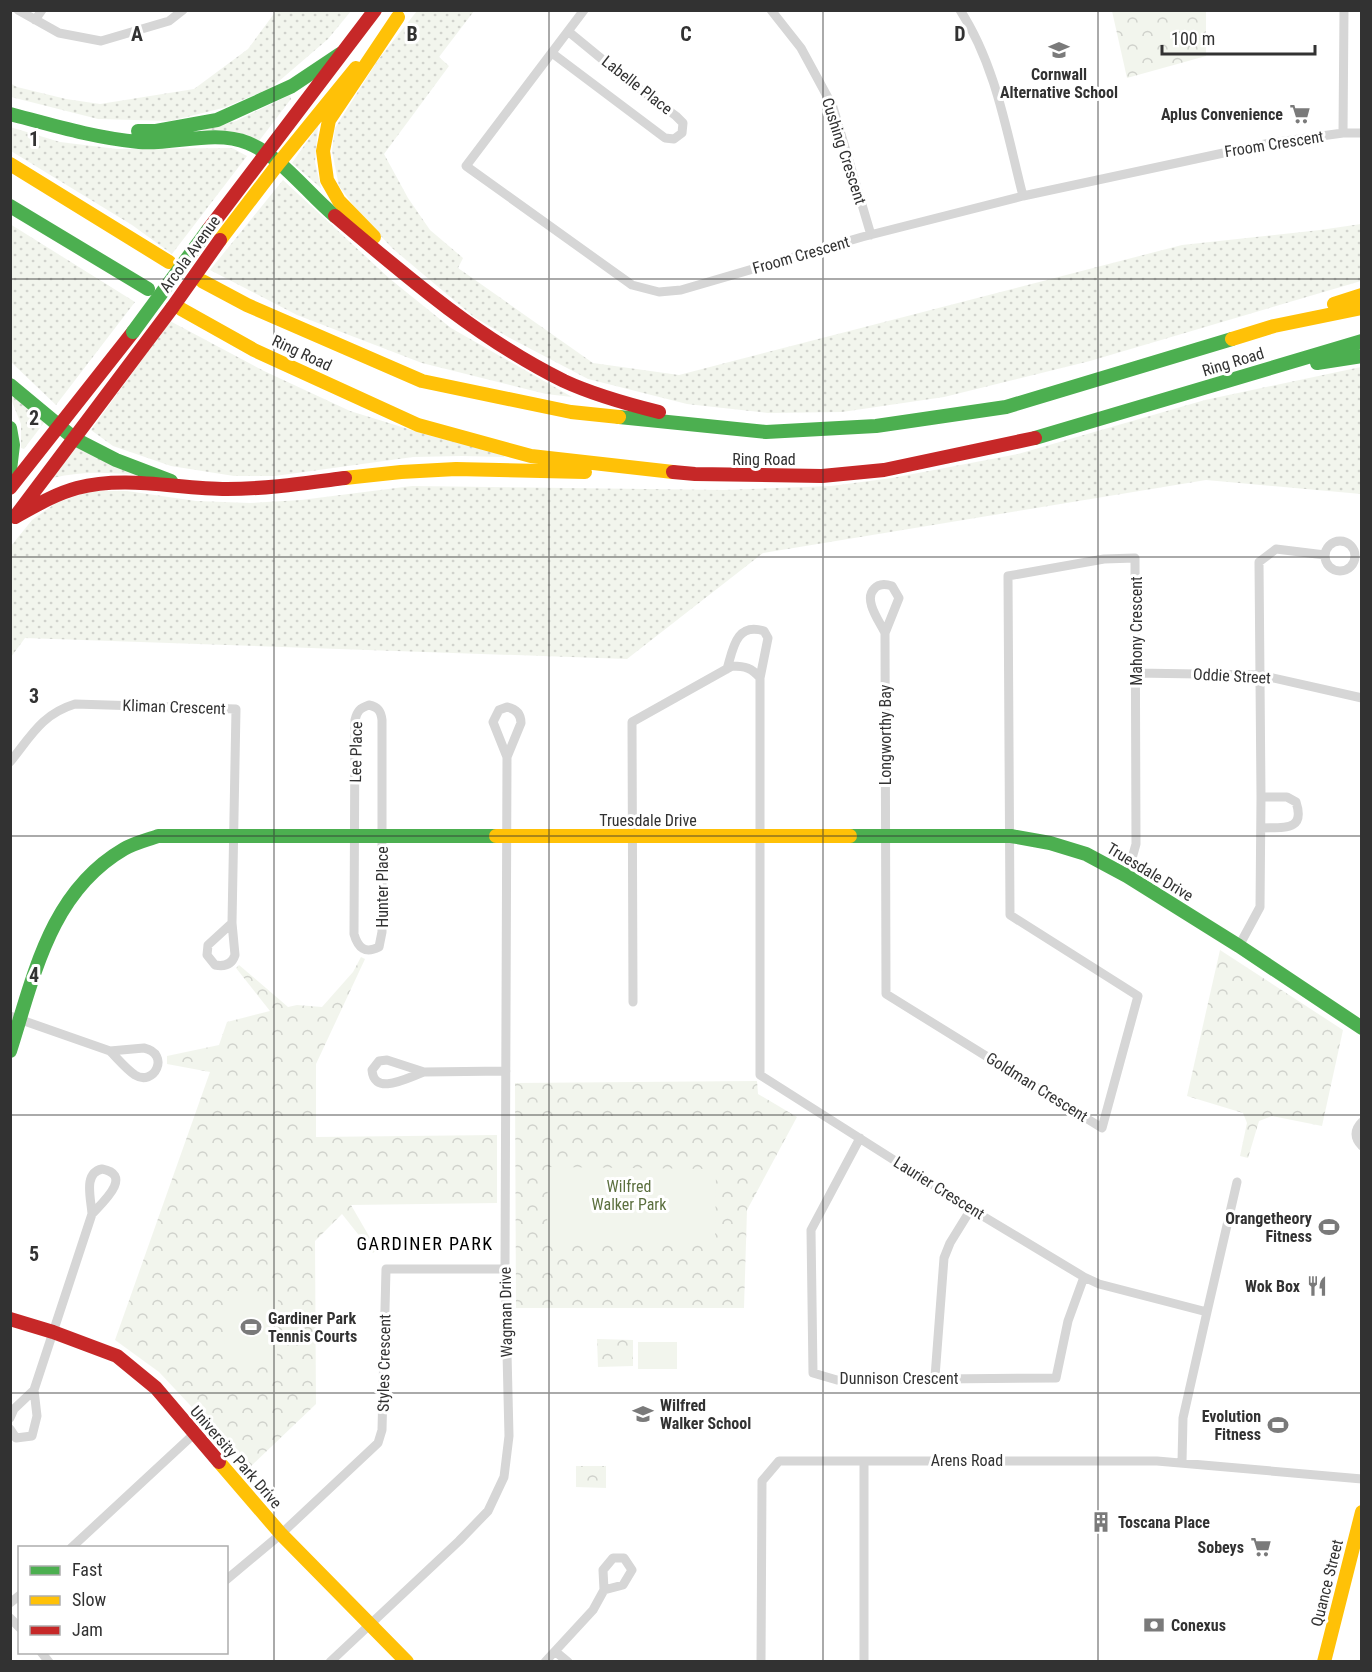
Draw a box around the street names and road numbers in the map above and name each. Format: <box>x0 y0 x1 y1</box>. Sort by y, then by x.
street label: Labelle Place <box>598 52 676 118</box>
street label: Cushing Crescent <box>818 95 870 207</box>
street label: Froom Crescent <box>1223 127 1325 161</box>
street label: Arcola Avenue <box>156 212 224 296</box>
street label: Froom Crescent <box>750 232 852 278</box>
street label: Ring Road <box>269 331 335 375</box>
street label: Ring Road <box>1200 344 1266 380</box>
street label: Ring Road <box>732 450 796 469</box>
street label: Mahony Crescent <box>1127 576 1146 686</box>
street label: Oddie Street <box>1193 664 1272 688</box>
street label: Longworthy Bay <box>876 684 895 785</box>
street label: Kliman Crescent <box>122 696 226 718</box>
street label: Lee Place <box>346 721 366 783</box>
street label: Truesdale Drive <box>599 811 697 830</box>
street label: Truesdale Drive <box>1103 839 1197 905</box>
street label: Hunter Place <box>373 846 392 928</box>
street label: Goldman Crescent <box>983 1048 1092 1126</box>
street label: Laurier Crescent <box>890 1152 988 1224</box>
street label: Wagman Drive <box>496 1267 516 1357</box>
street label: Styles Crescent <box>374 1314 394 1412</box>
street label: Dunnison Crescent <box>840 1369 959 1388</box>
street label: University Park Drive <box>186 1402 286 1512</box>
street label: Arens Road <box>931 1451 1003 1470</box>
street label: Quance Street <box>1307 1537 1347 1628</box>

